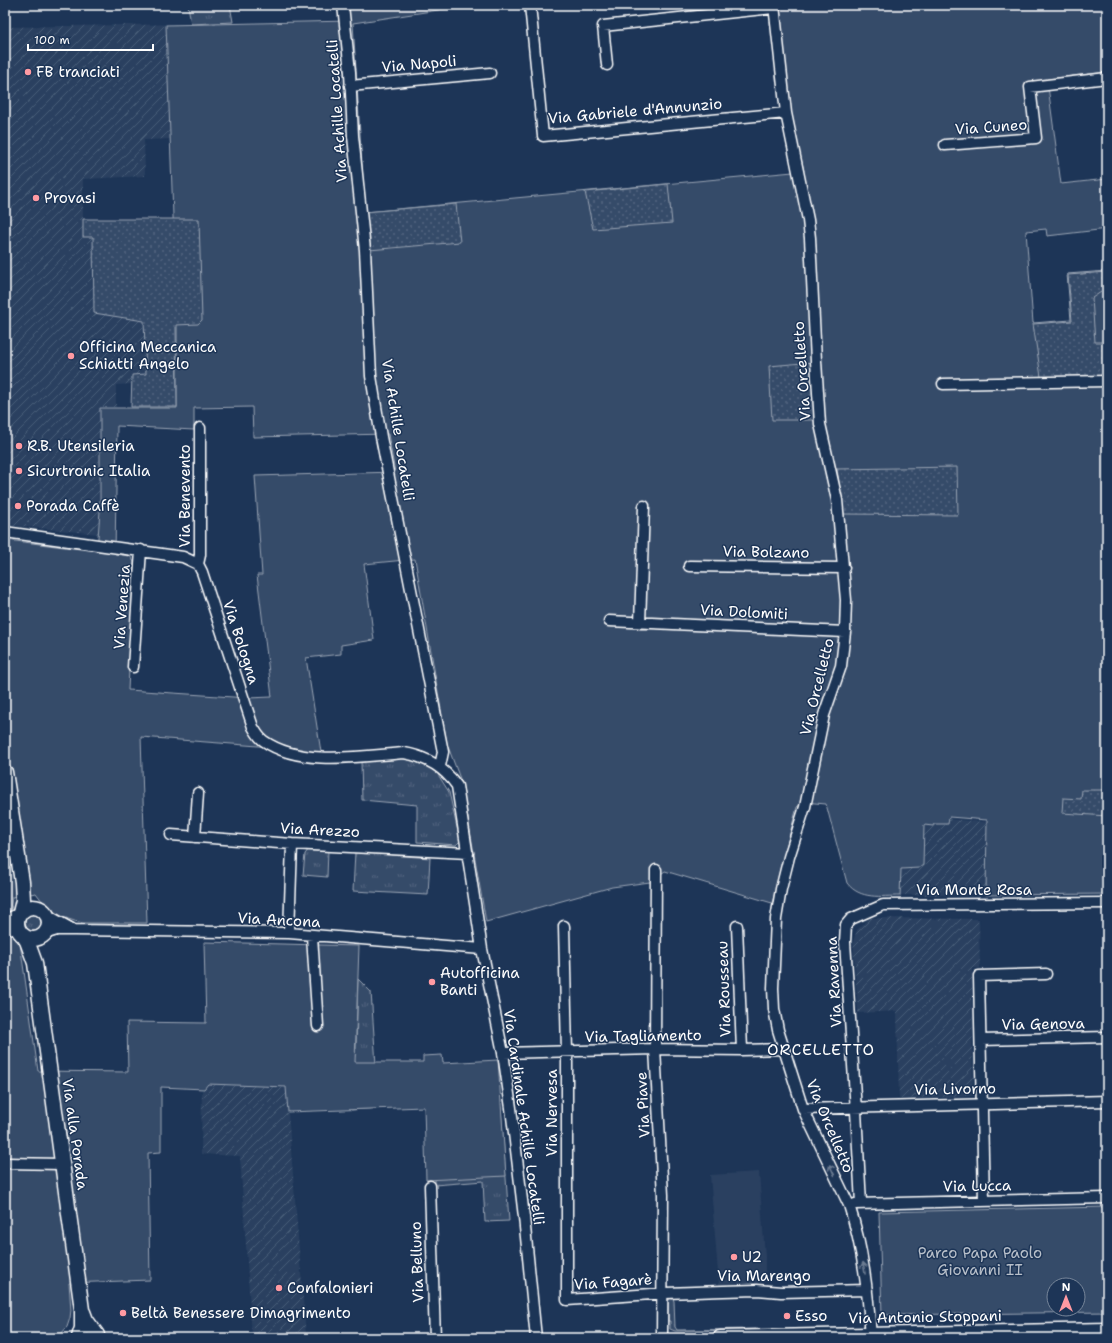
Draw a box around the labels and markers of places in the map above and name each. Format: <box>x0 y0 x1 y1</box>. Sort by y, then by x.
place label: FB tranciati <box>36 62 120 82</box>
marker: FB tranciati <box>23 67 33 77</box>
place label: Provasi <box>44 188 96 208</box>
marker: Provasi <box>31 193 41 203</box>
place label: Officina Meccanica Schiatti Angelo <box>79 337 217 374</box>
marker: Officina Meccanica Schiatti Angelo <box>66 351 76 361</box>
place label: R.B. Utensileria <box>27 436 135 456</box>
marker: R.B. Utensileria <box>14 441 24 451</box>
place label: Sicurtronic Italia <box>27 461 151 481</box>
marker: Sicurtronic Italia <box>14 466 24 476</box>
place label: Porada Caffè <box>26 496 120 516</box>
marker: Porada Caffè <box>13 501 23 511</box>
place label: Autofficina Banti <box>440 963 520 1000</box>
marker: Autofficina Banti <box>427 977 437 987</box>
place label: U2 <box>742 1247 762 1267</box>
marker: U2 <box>729 1252 739 1262</box>
place label: Confalonieri <box>287 1278 373 1298</box>
marker: Confalonieri <box>274 1283 284 1293</box>
place label: Beltà Benessere Dimagrimento <box>131 1303 351 1323</box>
place label: Esso <box>795 1306 827 1326</box>
marker: Beltà Benessere Dimagrimento <box>118 1308 128 1318</box>
marker: Esso <box>782 1311 792 1321</box>

